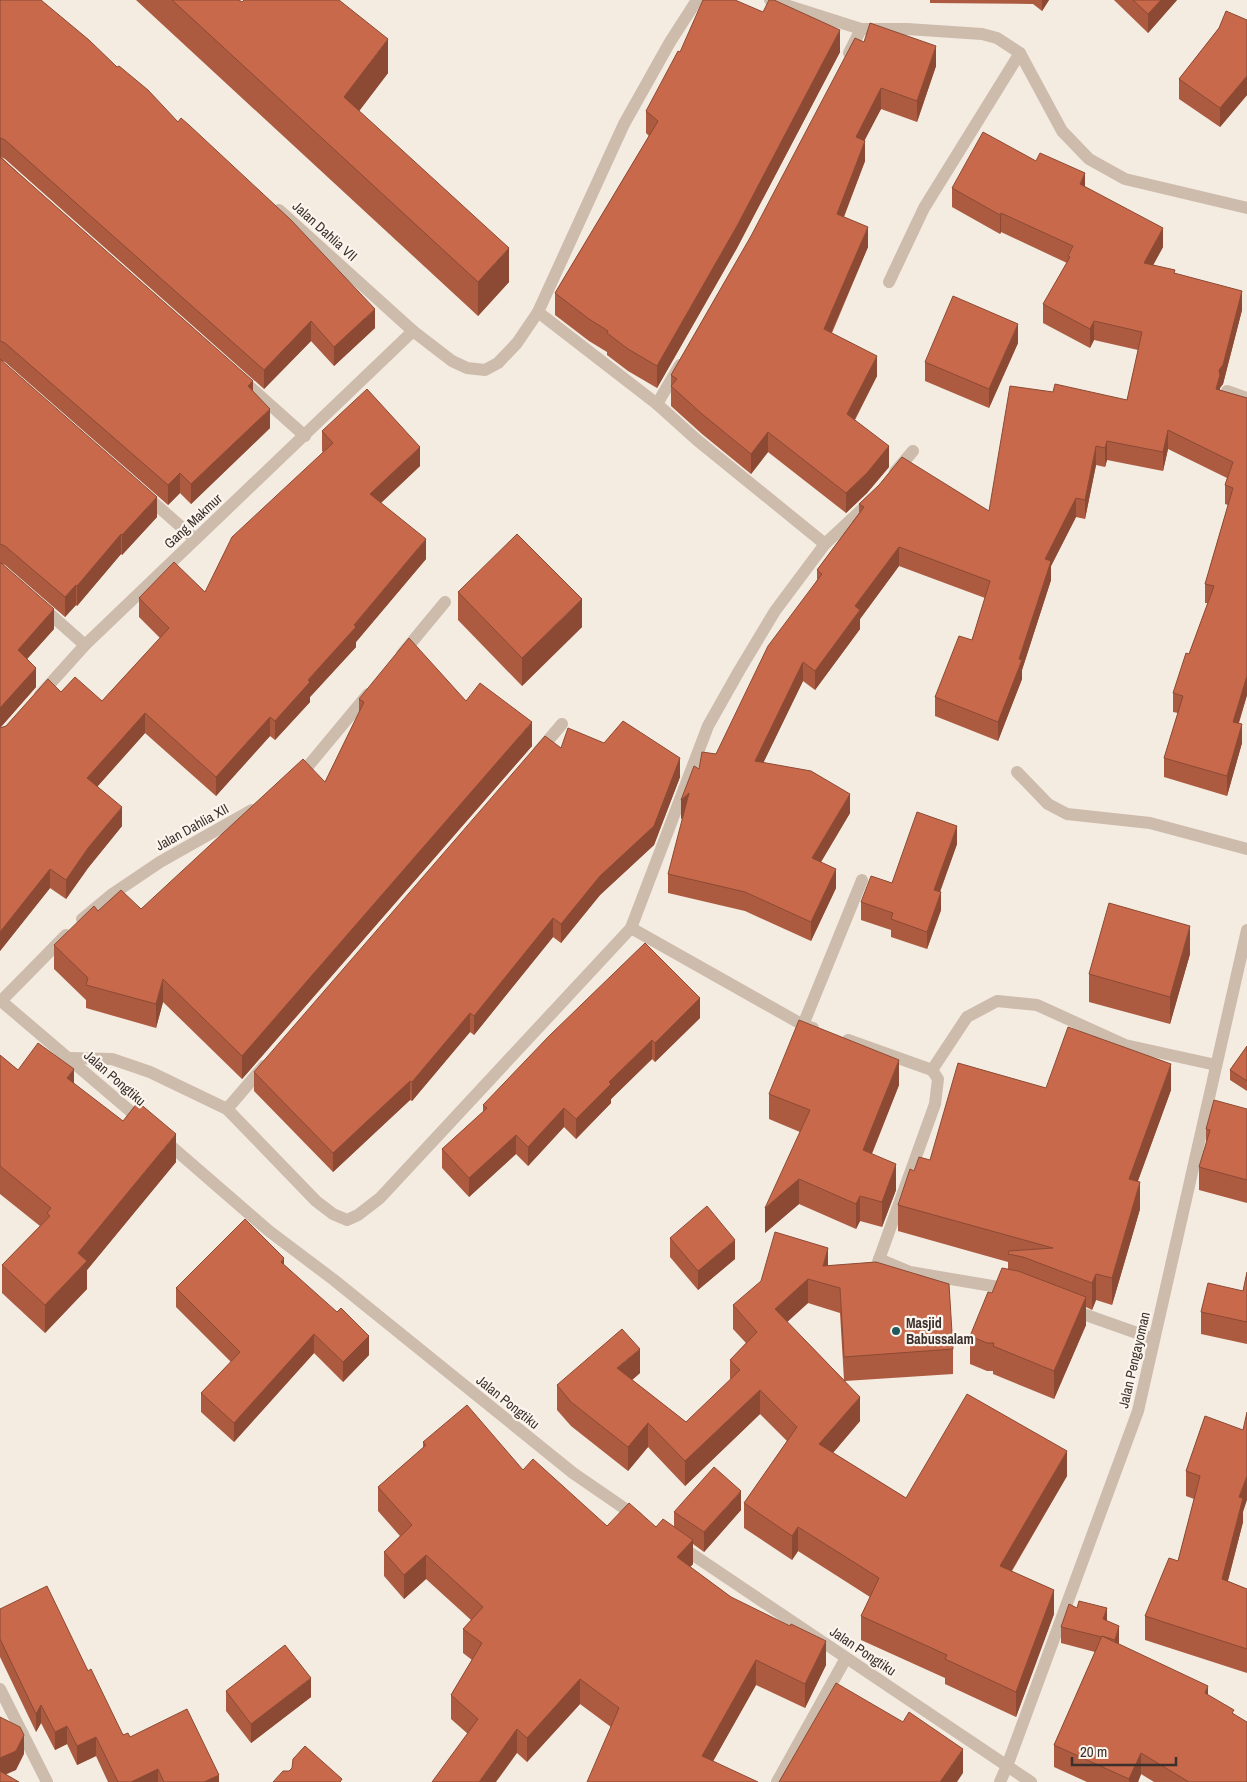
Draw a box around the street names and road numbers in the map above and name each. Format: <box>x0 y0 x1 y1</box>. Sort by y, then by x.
street label: Jalan Dahlia VII <box>289 197 361 265</box>
street label: Gang Makmur <box>160 489 226 552</box>
street label: Jalan Dahlia XII <box>152 799 232 855</box>
street label: Jalan Pongtiku <box>80 1046 150 1110</box>
street label: Jalan Pengayoman <box>1114 1310 1154 1410</box>
street label: Jalan Pongtiku <box>473 1371 543 1433</box>
street label: Jalan Pongtiku <box>826 1622 900 1680</box>

